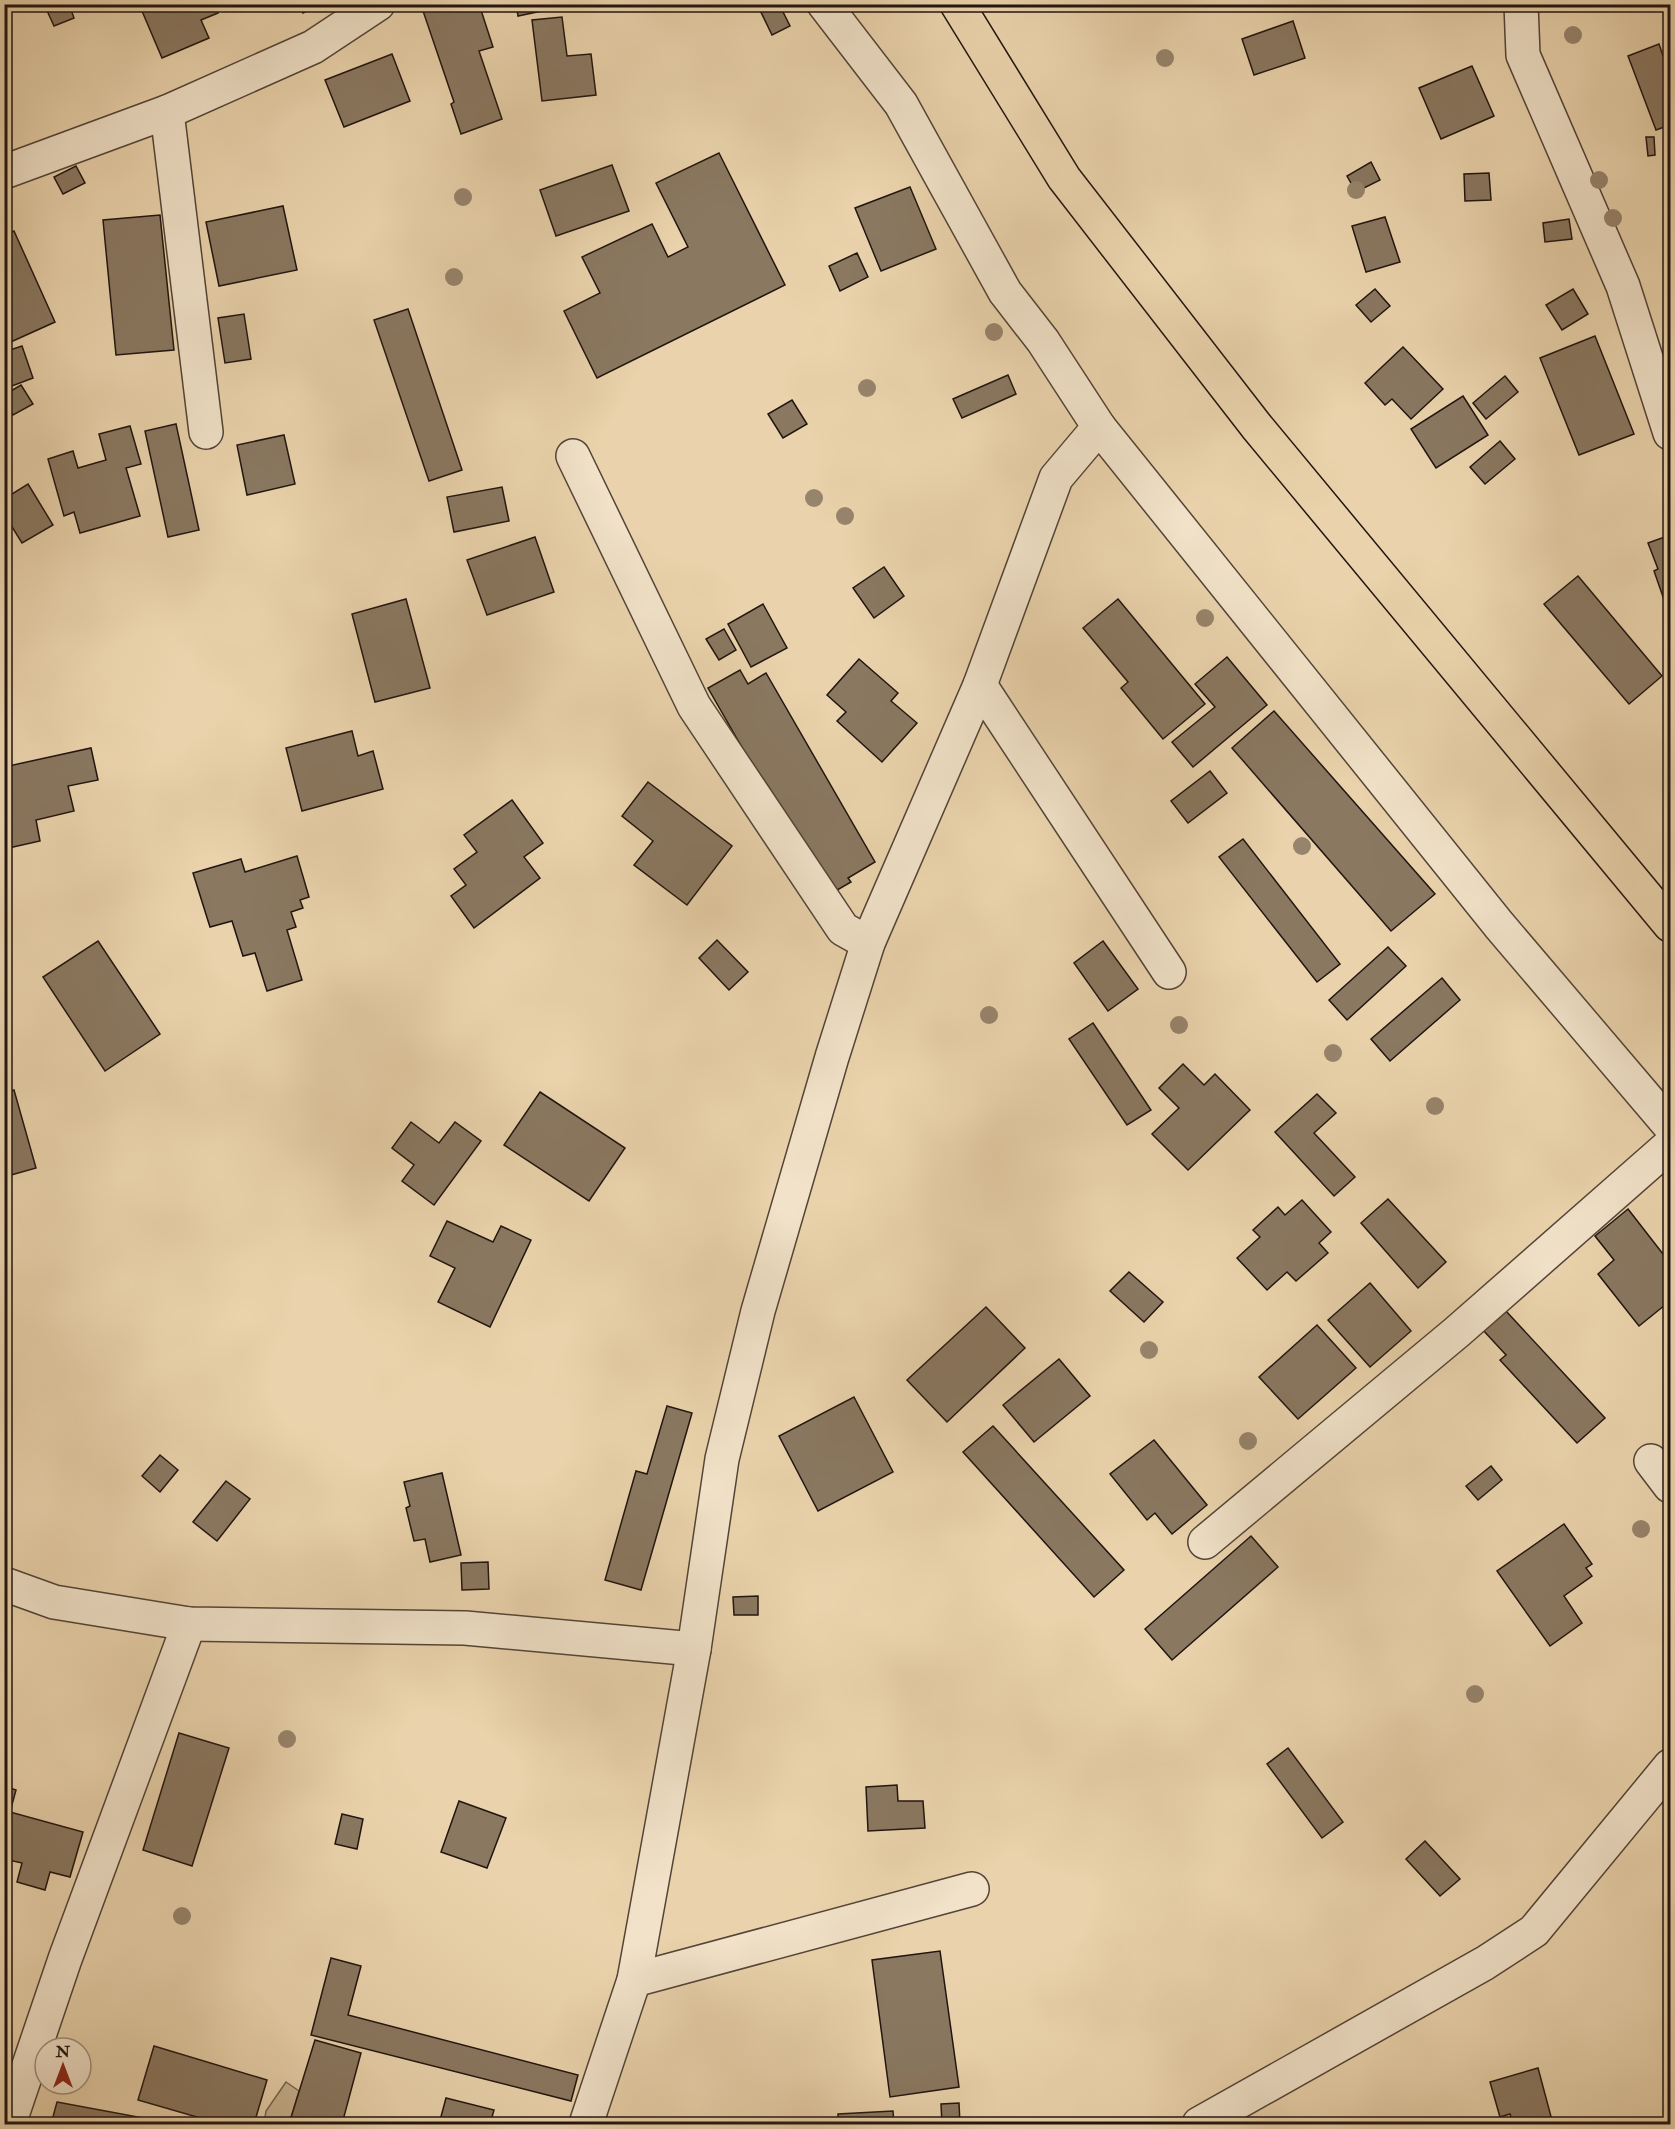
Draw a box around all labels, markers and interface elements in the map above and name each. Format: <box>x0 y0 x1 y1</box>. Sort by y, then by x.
north arrow <box>33 2036 93 2096</box>
text: N <box>55 2042 71 2062</box>

